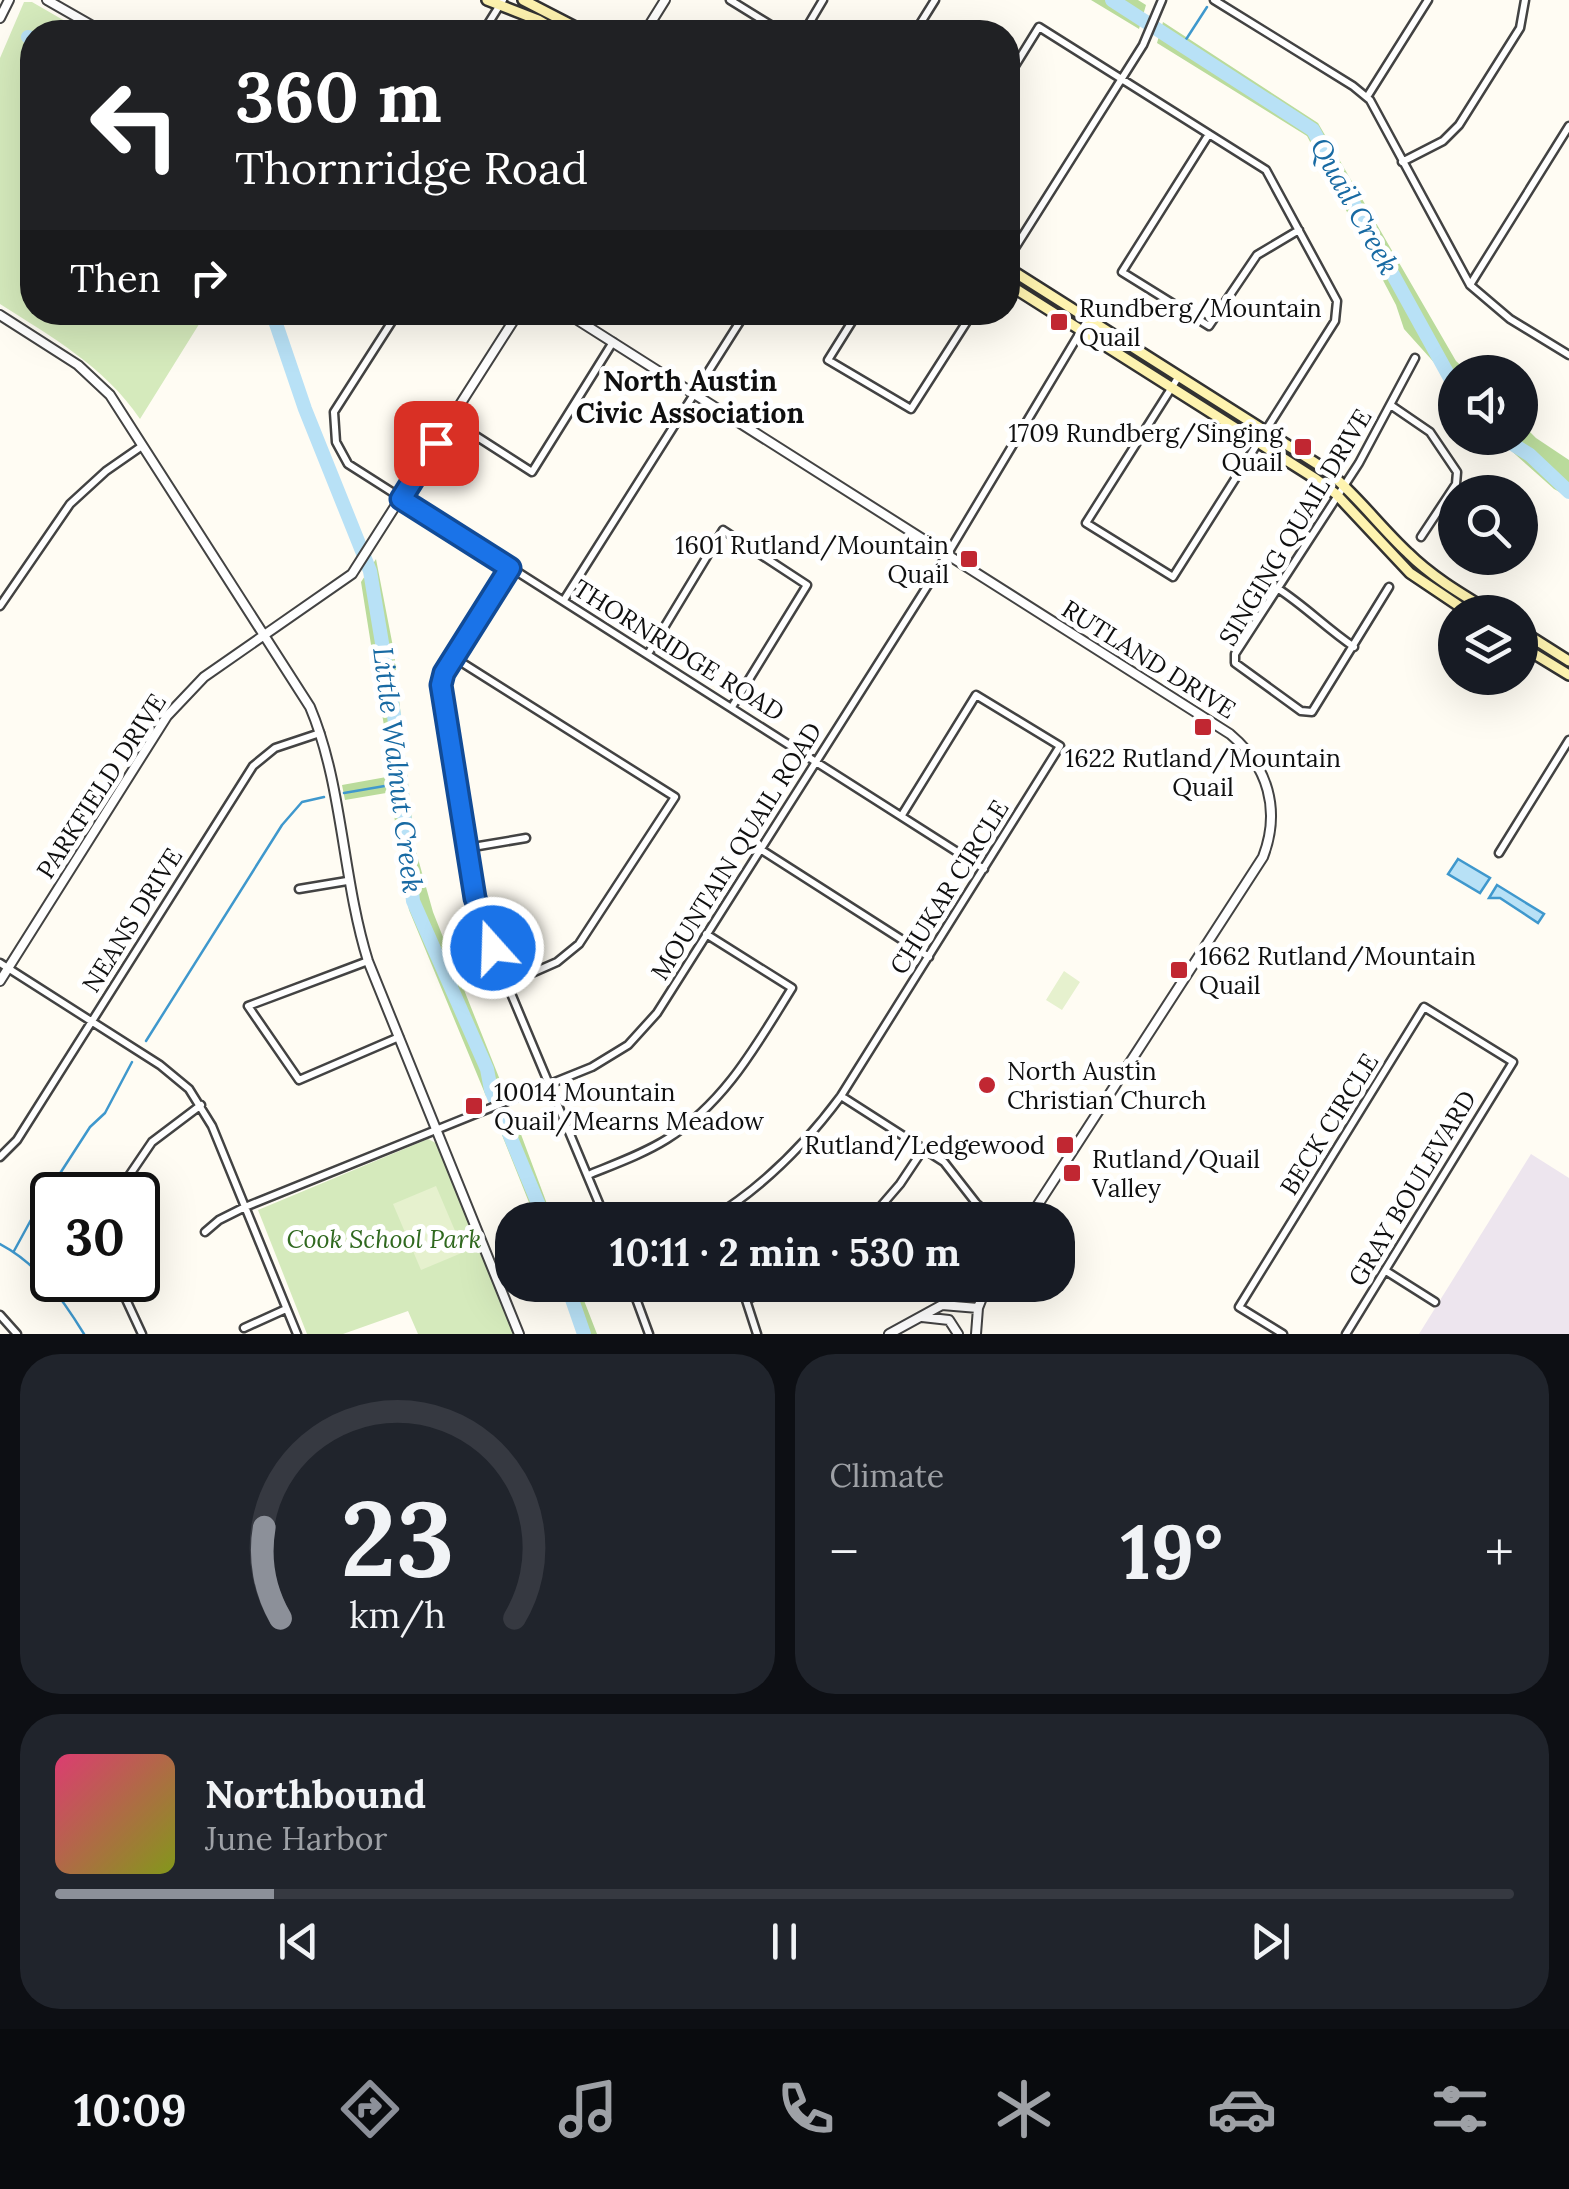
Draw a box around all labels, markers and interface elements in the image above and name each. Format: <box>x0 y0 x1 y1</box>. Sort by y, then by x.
text: 360 m <box>235 52 442 141</box>
icon: left <box>70 60 200 190</box>
water label: Quail Creek <box>1303 131 1407 281</box>
text: Thornridge Road <box>235 139 588 196</box>
icon: right <box>181 250 236 305</box>
text: Then <box>70 254 161 302</box>
place label: Rundberg/Mountain Quail <box>1079 292 1322 353</box>
marker: Rundberg/Mountain Quail <box>1048 311 1070 333</box>
map controls <box>1438 355 1538 695</box>
button: sound <box>1438 355 1538 455</box>
district label: North Austin Civic Association <box>576 363 804 431</box>
pin <box>394 401 479 486</box>
street label: SINGING QUAIL DRIVE <box>1212 403 1378 651</box>
icon: arrive <box>409 416 464 471</box>
place label: 1709 Rundberg/Singing Quail <box>1009 417 1284 478</box>
marker: 1709 Rundberg/Singing Quail <box>1292 436 1314 458</box>
button: search <box>1438 475 1538 575</box>
place label: 1601 Rutland/Mountain Quail <box>675 529 949 590</box>
marker: 1601 Rutland/Mountain Quail <box>958 548 980 570</box>
street label: THORNRIDGE ROAD <box>567 572 791 728</box>
street label: RUTLAND DRIVE <box>1056 593 1242 725</box>
button: layers <box>1438 595 1538 695</box>
water label: Little Walnut Creek <box>365 645 431 895</box>
street label: PARKFIELD DRIVE <box>29 687 173 885</box>
street label: MOUNTAIN QUAIL ROAD <box>643 716 829 986</box>
marker: 1622 Rutland/Mountain Quail <box>1192 716 1214 738</box>
place label: 1622 Rutland/Mountain Quail <box>1065 742 1341 803</box>
street label: CHUKAR CIRCLE <box>882 794 1016 980</box>
street label: NEANS DRIVE <box>75 842 189 998</box>
position arrow <box>441 896 545 1000</box>
place label: 1662 Rutland/Mountain Quail <box>1199 940 1476 1001</box>
marker: 1662 Rutland/Mountain Quail <box>1168 959 1190 981</box>
street label: BECK CIRCLE <box>1273 1047 1385 1201</box>
place label: North Austin Christian Church <box>1007 1055 1207 1116</box>
marker: North Austin Christian Church <box>976 1074 998 1096</box>
place label: 10014 Mountain Quail/Mearns Meadow <box>494 1076 764 1137</box>
street label: GRAY BOULEVARD <box>1341 1084 1483 1292</box>
marker: 10014 Mountain Quail/Mearns Meadow <box>463 1095 485 1117</box>
place label: Rutland/Ledgewood <box>804 1129 1045 1161</box>
marker: Rutland/Ledgewood <box>1054 1134 1076 1156</box>
place label: Rutland/Quail Valley <box>1091 1143 1260 1204</box>
marker: Rutland/Quail Valley <box>1061 1162 1083 1184</box>
speed limit sign: 30 <box>30 1172 160 1302</box>
park label: Cook School Park <box>286 1223 482 1255</box>
text: 10:11 · 2 min · 530 m <box>610 1228 960 1276</box>
text: Climate <box>830 1455 944 1496</box>
text: 23 <box>340 1471 454 1604</box>
text: 19° <box>1121 1504 1223 1600</box>
text: − <box>830 1517 859 1587</box>
text: + <box>1485 1517 1514 1587</box>
text: km/h <box>349 1592 446 1638</box>
text: Northbound <box>205 1770 426 1818</box>
text: June Harbor <box>205 1818 387 1859</box>
icon: previous <box>271 1914 326 1969</box>
icon: pause <box>757 1914 812 1969</box>
icon: next <box>1243 1914 1298 1969</box>
icon: directions <box>335 2074 405 2144</box>
icon: music <box>553 2074 623 2144</box>
icon: phone <box>771 2074 841 2144</box>
icon: climate <box>989 2074 1059 2144</box>
icon: car <box>1207 2074 1277 2144</box>
icon: filters <box>1425 2074 1495 2144</box>
text: 10:09 <box>74 2081 187 2138</box>

